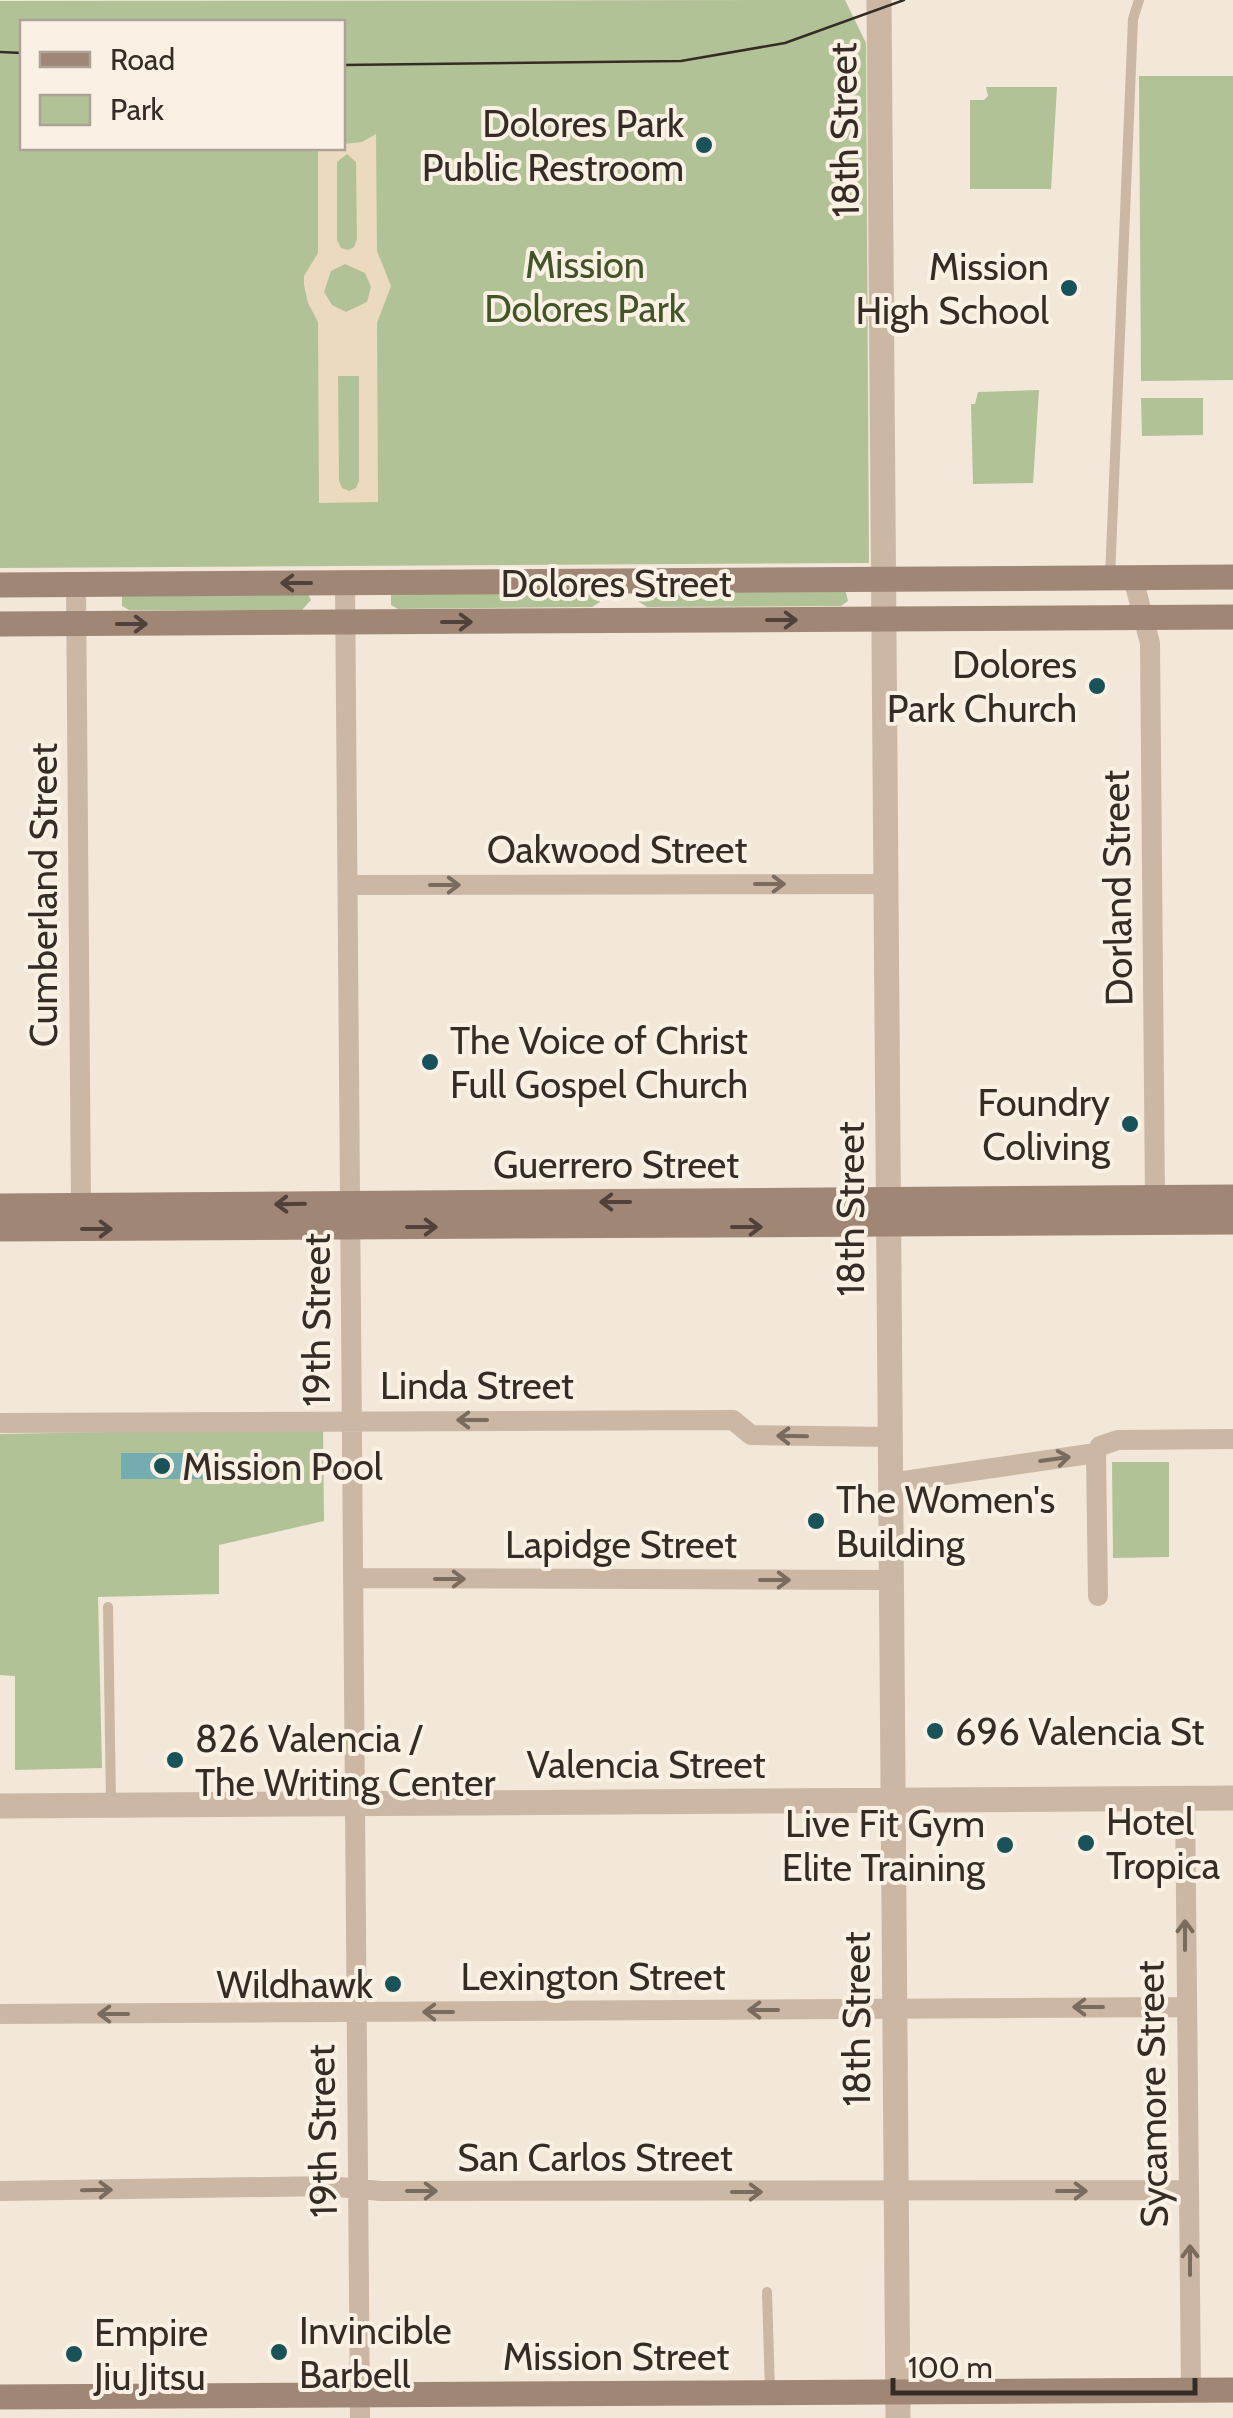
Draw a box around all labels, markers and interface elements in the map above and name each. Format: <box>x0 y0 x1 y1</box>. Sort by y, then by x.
legend <box>20 20 345 150</box>
text: Road <box>110 41 175 78</box>
street label: 18th Street <box>819 42 869 218</box>
text: Park <box>110 91 165 128</box>
place label: Dolores Park Public Restroom <box>422 100 684 191</box>
marker: Dolores Park Public Restroom <box>693 134 715 156</box>
park label: Mission Dolores Park <box>484 241 686 332</box>
place label: Mission High School <box>856 243 1049 334</box>
marker: Mission High School <box>1058 277 1080 299</box>
street label: Dolores Street <box>501 560 732 607</box>
one-way arrow <box>281 574 314 592</box>
one-way arrow <box>766 610 798 629</box>
one-way arrow <box>441 612 473 631</box>
one-way arrow <box>116 614 148 634</box>
place label: Dolores Park Church <box>887 641 1077 732</box>
marker: Dolores Park Church <box>1086 675 1108 697</box>
street label: Cumberland Street <box>20 743 67 1047</box>
street label: Dorland Street <box>1091 769 1143 1006</box>
street label: Oakwood Street <box>487 826 748 873</box>
one-way arrow <box>754 874 786 894</box>
one-way arrow <box>428 876 461 894</box>
place label: The Voice of Christ Full Gospel Church <box>450 1017 748 1108</box>
marker: The Voice of Christ Full Gospel Church <box>419 1051 441 1073</box>
place label: Foundry Coliving <box>977 1079 1111 1170</box>
marker: Foundry Coliving <box>1119 1113 1141 1135</box>
street label: 18th Street <box>827 1121 874 1297</box>
street label: Guerrero Street <box>493 1141 739 1188</box>
one-way arrow <box>600 1192 632 1212</box>
one-way arrow <box>275 1194 307 1213</box>
one-way arrow <box>406 1218 438 1236</box>
one-way arrow <box>730 1218 763 1236</box>
one-way arrow <box>80 1220 113 1238</box>
street label: 19th Street <box>293 1233 340 1407</box>
street label: Linda Street <box>380 1362 574 1409</box>
one-way arrow <box>457 1410 490 1430</box>
one-way arrow <box>776 1426 808 1446</box>
place label: Mission Pool <box>182 1443 383 1490</box>
one-way arrow <box>1039 1449 1071 1467</box>
marker: Mission Pool <box>151 1455 173 1477</box>
place label: The Women's Building <box>836 1476 1055 1567</box>
marker: The Women's Building <box>805 1510 827 1532</box>
street label: Lapidge Street <box>505 1521 737 1568</box>
one-way arrow <box>434 1570 466 1588</box>
one-way arrow <box>758 1570 791 1590</box>
place label: 696 Valencia St <box>955 1708 1204 1755</box>
place label: 826 Valencia / The Writing Center <box>195 1715 495 1806</box>
marker: 696 Valencia St <box>924 1720 946 1742</box>
street label: Valencia Street <box>526 1741 766 1788</box>
marker: 826 Valencia / The Writing Center <box>164 1749 186 1771</box>
place label: Hotel Tropica <box>1106 1798 1220 1889</box>
place label: Live Fit Gym Elite Training <box>782 1800 986 1891</box>
marker: Hotel Tropica <box>1075 1832 1097 1854</box>
marker: Live Fit Gym Elite Training <box>994 1834 1016 1856</box>
one-way arrow <box>1176 1919 1194 1952</box>
street label: 18th Street <box>833 1931 880 2107</box>
street label: Lexington Street <box>460 1953 726 2000</box>
street label: Sycamore Street <box>1126 1960 1178 2228</box>
place label: Wildhawk <box>216 1961 373 2008</box>
marker: Wildhawk <box>382 1973 404 1995</box>
one-way arrow <box>1072 1998 1104 2017</box>
one-way arrow <box>747 2000 780 2020</box>
one-way arrow <box>422 2002 454 2022</box>
one-way arrow <box>97 2004 130 2024</box>
street label: 19th Street <box>297 2044 347 2218</box>
street label: San Carlos Street <box>457 2134 733 2181</box>
one-way arrow <box>81 2180 113 2199</box>
one-way arrow <box>406 2182 438 2200</box>
one-way arrow <box>730 2182 763 2202</box>
one-way arrow <box>1056 2182 1088 2200</box>
one-way arrow <box>1180 2244 1200 2276</box>
place label: Invincible Barbell <box>299 2307 452 2398</box>
place label: Empire Jiu Jitsu <box>93 2309 208 2400</box>
street label: Mission Street <box>503 2333 729 2380</box>
scale bar <box>893 2333 1196 2395</box>
marker: Invincible Barbell <box>268 2341 290 2363</box>
marker: Empire Jiu Jitsu <box>63 2343 85 2365</box>
text: 100 m <box>908 2349 993 2386</box>

